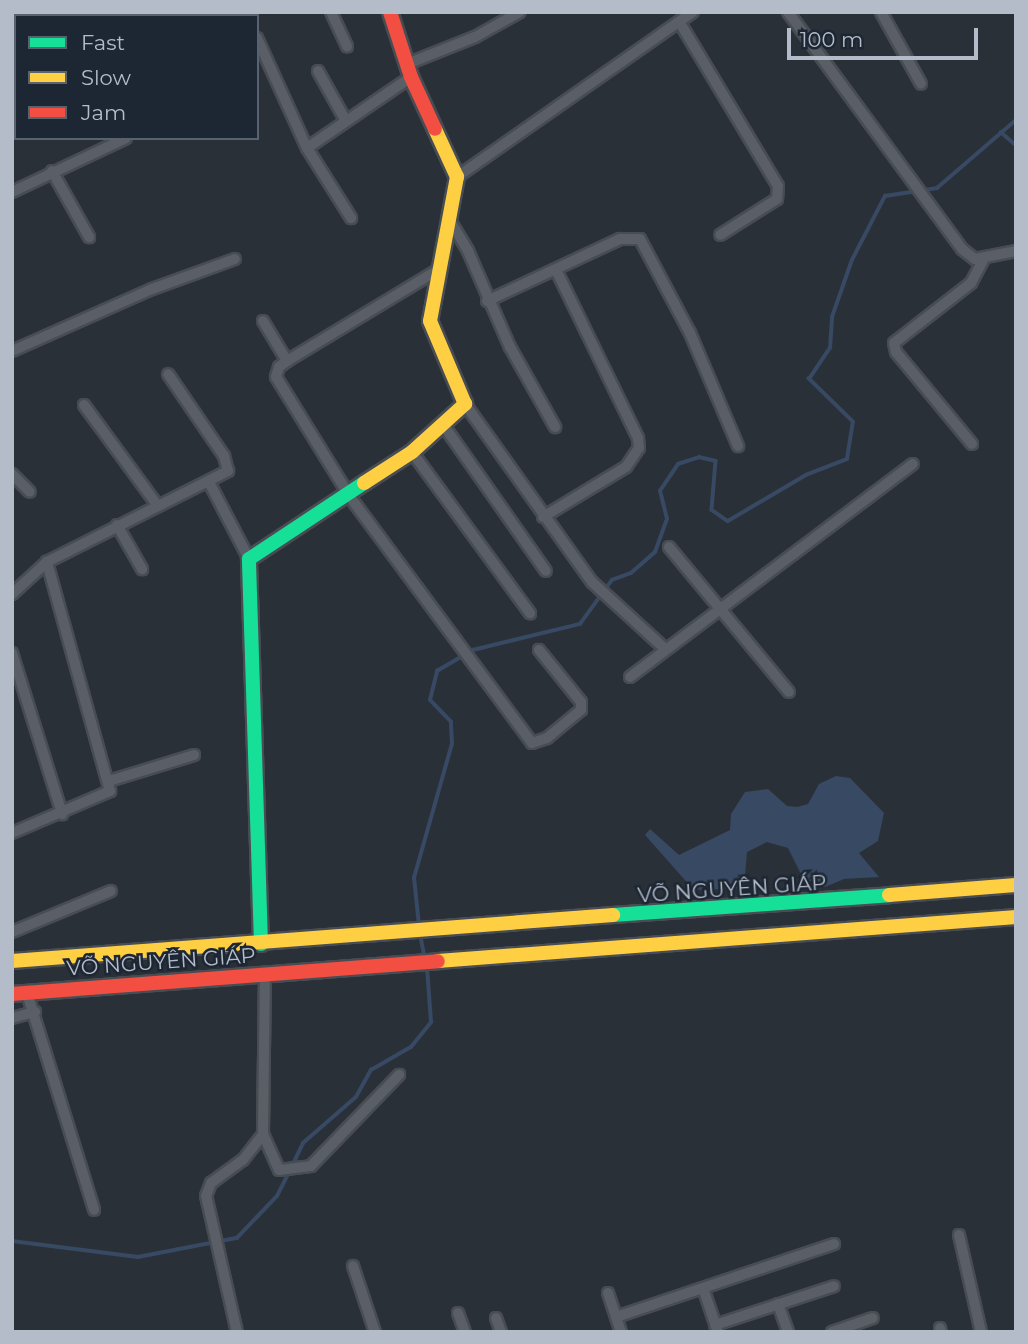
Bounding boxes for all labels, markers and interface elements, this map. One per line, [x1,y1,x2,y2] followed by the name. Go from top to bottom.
[14,14,259,140] legend
[790,14,981,58] scale bar
[800,27,863,52] text: 100 m
[81,30,125,55] text: Fast
[81,65,131,90] text: Slow
[81,100,126,125] text: Jam
[637,870,827,908] street label: VÕ NGUYÊN GIÁP
[66,943,256,981] street label: VÕ NGUYÊN GIÁP

